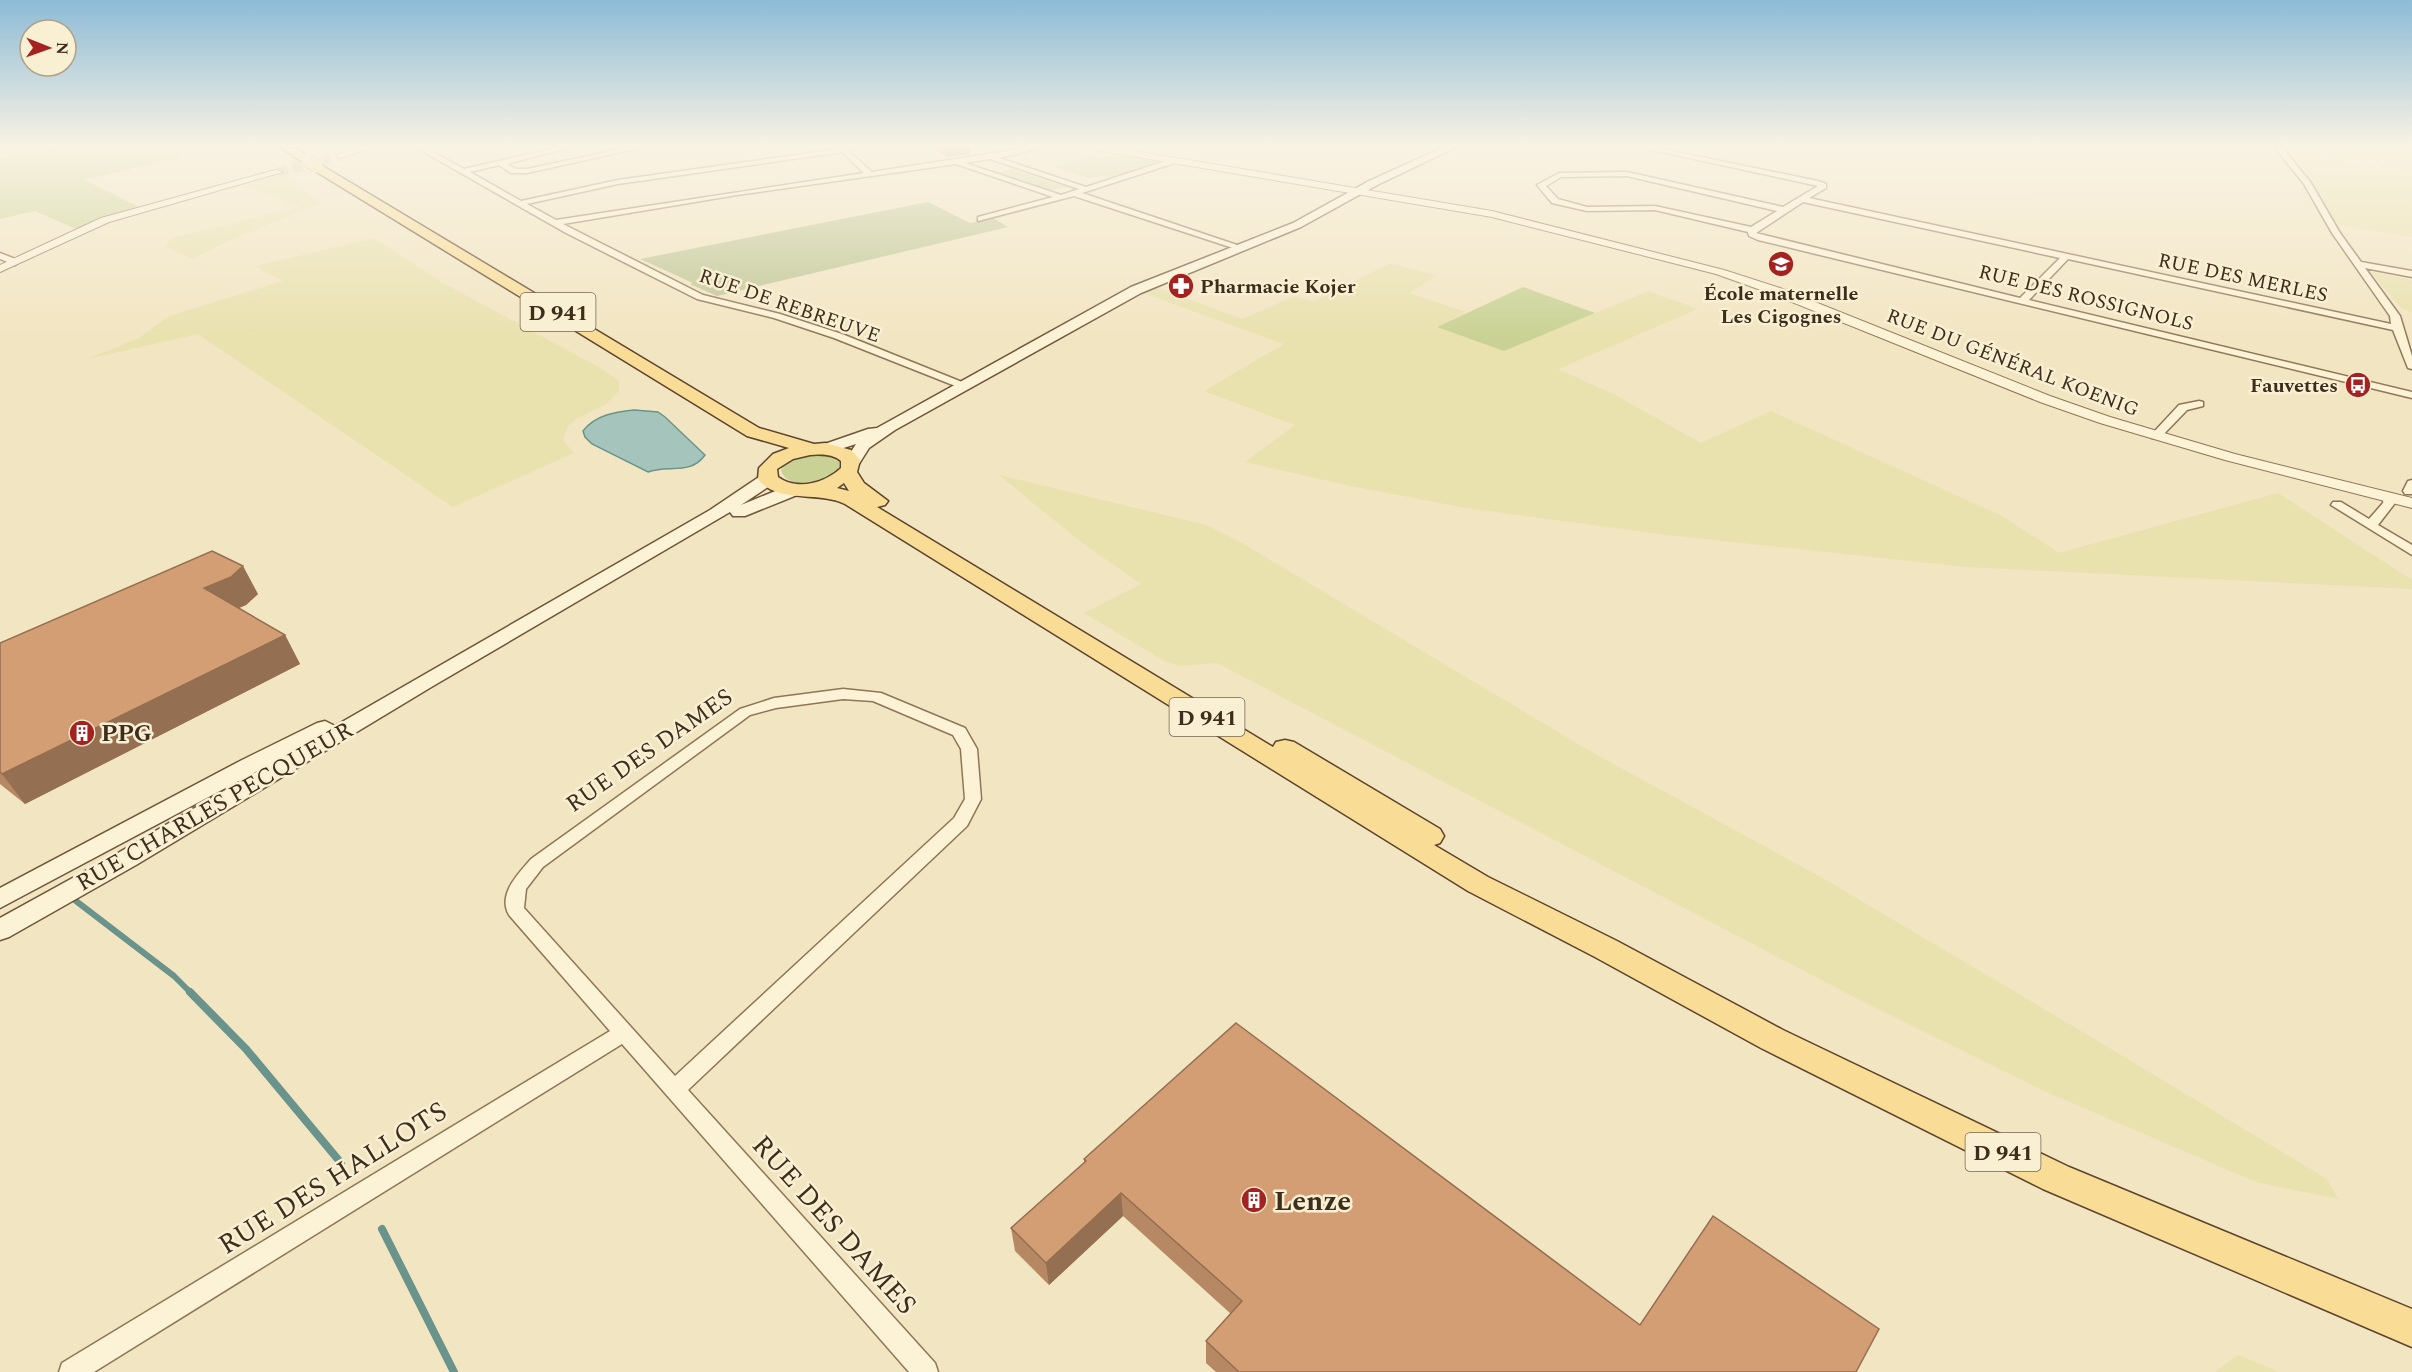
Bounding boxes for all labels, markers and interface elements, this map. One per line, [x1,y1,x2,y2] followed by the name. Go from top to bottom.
[18,18,78,78] north arrow
[50,42,74,55] text: N
[2155,245,2330,311] street label: RUE DES MERLES
[1766,249,1796,279] school or university icon: École maternelle Les Cigognes
[1975,257,2196,339] street label: RUE DES ROSSIGNOLS
[695,261,885,351] street label: RUE DE REBREUVE
[1166,271,1196,301] pharmacy icon: Pharmacie Kojer
[1200,272,1356,302] place label: Pharmacie Kojer
[1703,279,1859,332] place label: École maternelle Les Cigognes
[520,293,596,331] road number: D 941
[1882,301,2143,425] street label: RUE DU GÉNÉRAL KOENIG
[2343,370,2373,400] bus stop icon: Fauvettes
[2250,371,2338,401] place label: Fauvettes
[559,680,740,822] street label: RUE DES DAMES
[1170,698,1244,736] road number: D 941
[69,713,360,901] street label: RUE CHARLES PECQUEUR
[101,716,152,752] place label: PPG
[67,718,97,748] building icon: PPG
[210,1090,456,1266] street label: RUE DES HALLOTS
[741,1125,927,1325] street label: RUE DES DAMES
[1966,1133,2040,1171] road number: D 941
[1274,1180,1351,1223] place label: Lenze
[1239,1185,1269,1215] building icon: Lenze

